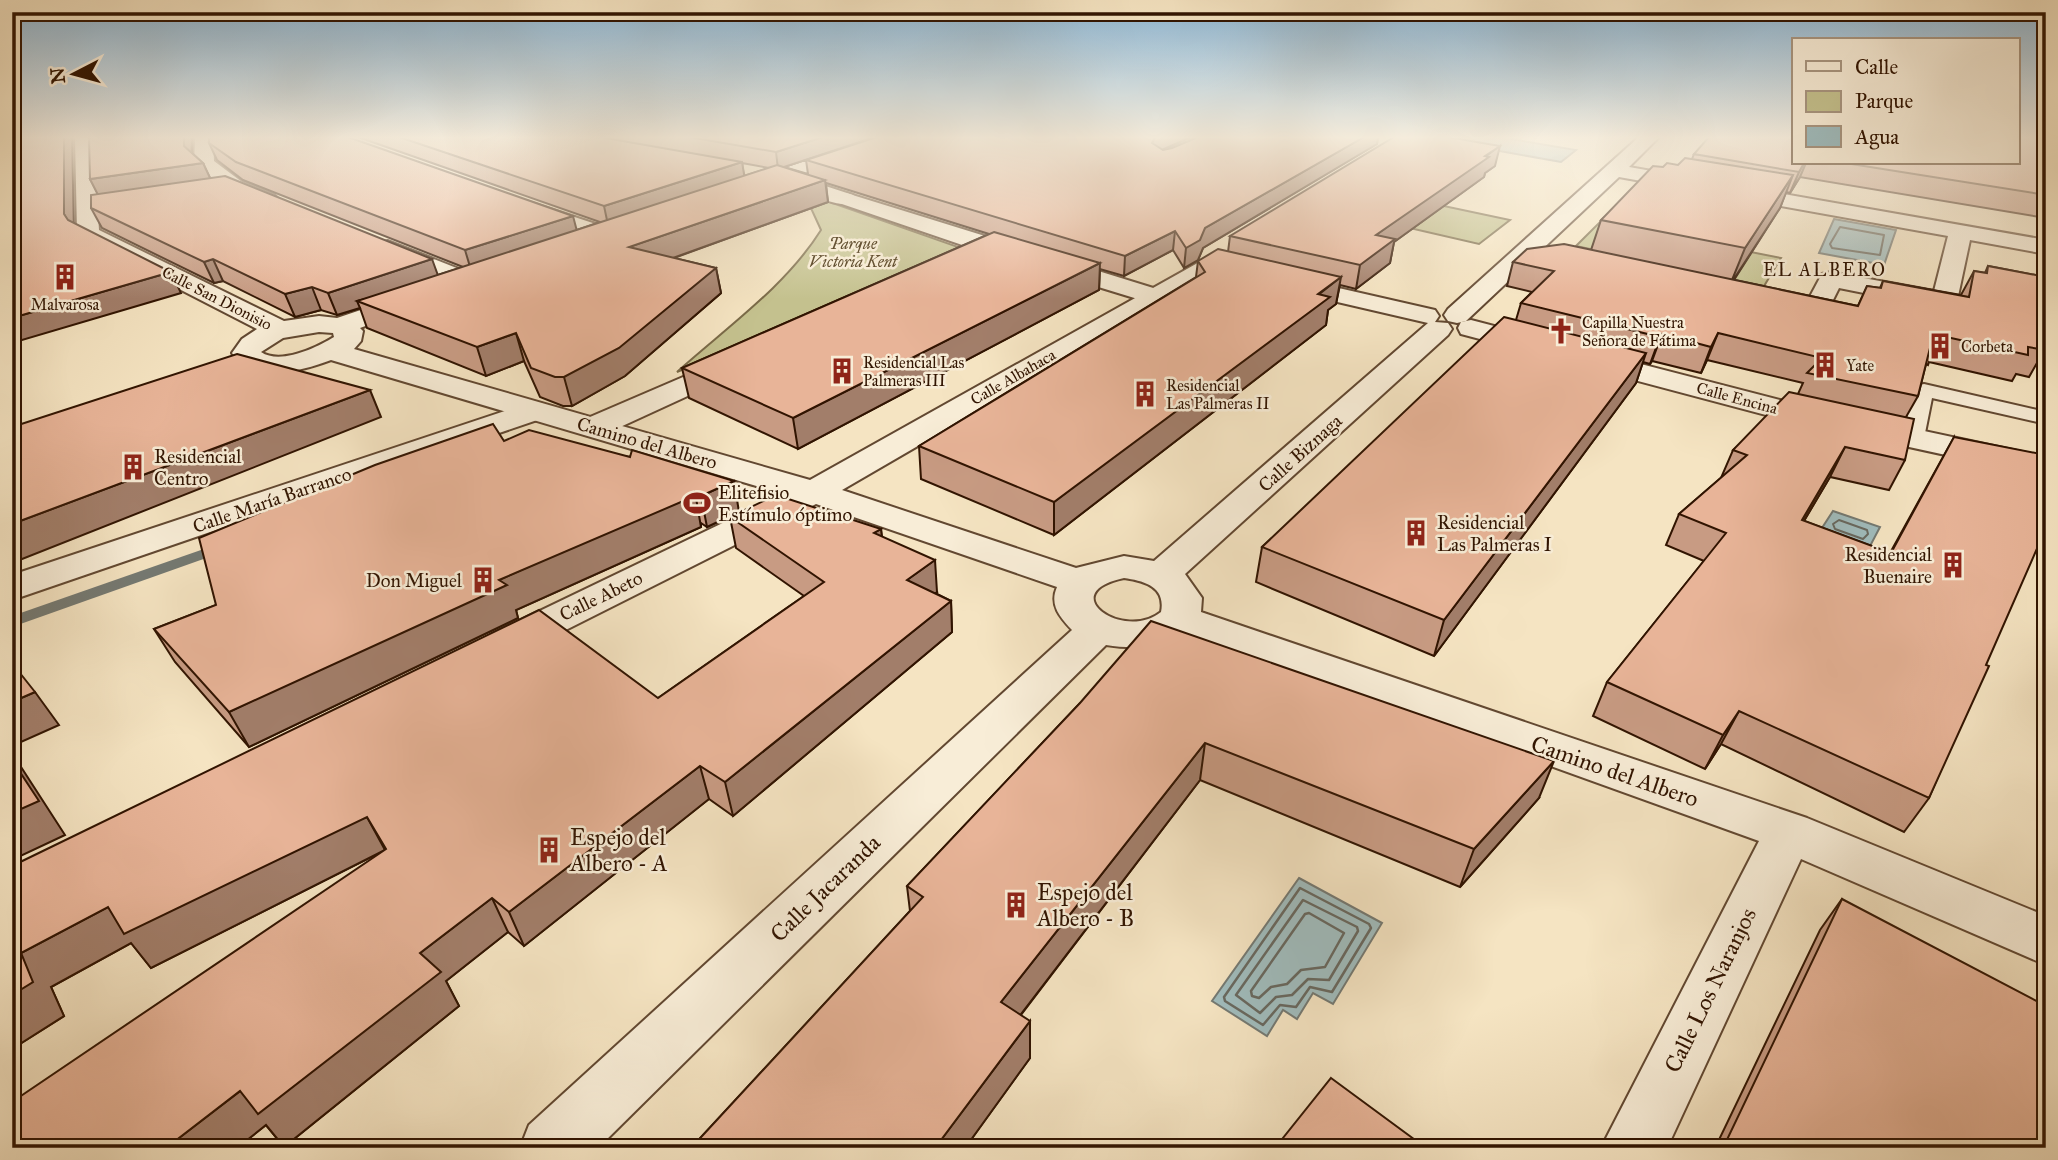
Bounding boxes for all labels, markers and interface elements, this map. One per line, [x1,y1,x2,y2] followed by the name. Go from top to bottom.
[38,38,108,108] north arrow
[1792,38,2020,164] legend
[1855,54,1898,80] text: Calle
[45,67,70,85] text: N
[1855,88,1914,114] text: Parque
[1854,124,1899,150] text: Agua
[809,234,898,271] park label: Parque Victoria Kent
[1763,259,1887,281] district label: EL ALBERO
[50,262,80,292] building icon: Malvarosa
[159,262,275,334] street label: Calle San Dionisio
[31,295,99,314] place label: Malvarosa
[1582,313,1696,350] place label: Capilla Nuestra Señora de Fátima
[1546,316,1576,346] church icon: Capilla Nuestra Señora de Fátima
[1925,331,1955,361] building icon: Corbeta
[1961,337,2013,356] place label: Corbeta
[967,345,1059,409] street label: Calle Albahaca
[1810,350,1840,380] building icon: Yate
[863,353,965,390] place label: Residencial Las Palmeras III
[827,356,857,386] building icon: Residencial Las Palmeras III
[1846,356,1875,375] place label: Yate
[1166,376,1270,413] place label: Residencial Las Palmeras II
[1694,378,1780,418] street label: Calle Encina
[1130,379,1160,409] building icon: Residencial Las Palmeras II
[1253,409,1348,497] street label: Calle Biznaga
[574,412,720,474] street label: Camino del Albero
[154,445,242,490] place label: Residencial Centro
[118,452,148,482] building icon: Residencial Centro
[190,462,355,538] street label: Calle María Barranco
[718,481,852,526] place label: Elitefisio Estímulo óptimo
[682,488,712,518] sports icon: Elitefisio Estímulo óptimo
[1437,511,1552,556] place label: Residencial Las Palmeras I
[1401,518,1431,548] building icon: Residencial Las Palmeras I
[1845,543,1933,588] place label: Residencial Buenaire
[1938,550,1968,580] building icon: Residencial Buenaire
[468,565,498,595] building icon: Don Miguel
[556,566,647,626] street label: Calle Abeto
[366,569,463,593] place label: Don Miguel
[1528,729,1702,813] street label: Camino del Albero
[569,823,668,877] place label: Espejo del Albero - A
[764,828,886,947] street label: Calle Jacaranda
[534,835,564,865] building icon: Espejo del Albero - A
[1036,878,1134,932] place label: Espejo del Albero - B
[1001,890,1031,920] building icon: Espejo del Albero - B
[1658,903,1762,1077] street label: Calle Los Naranjos

